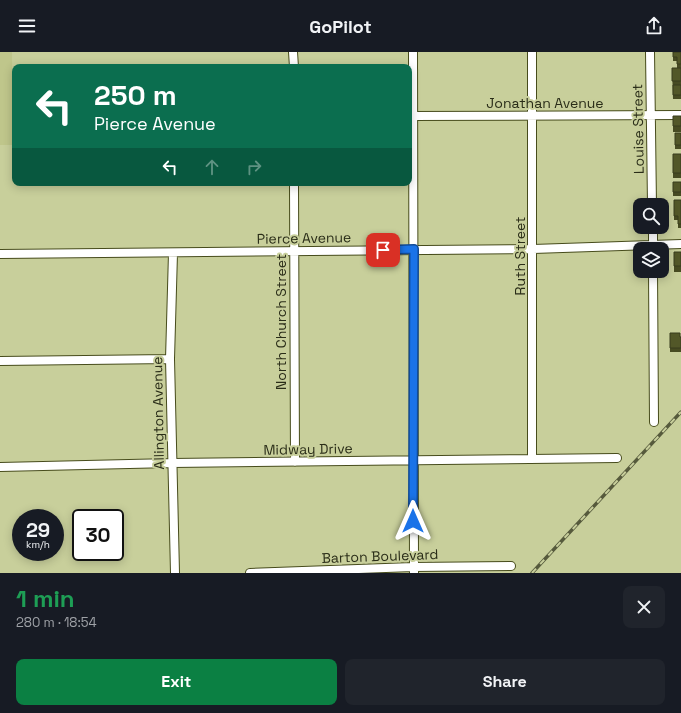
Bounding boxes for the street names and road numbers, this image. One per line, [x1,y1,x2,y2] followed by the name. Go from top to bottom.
[628,84,648,174] street label: Louise Street
[486,94,604,112] street label: Jonathan Avenue
[511,217,529,295] street label: Ruth Street
[257,228,351,248] street label: Pierce Avenue
[272,254,290,390] street label: North Church Street
[148,356,168,470] street label: Allington Avenue
[263,439,353,459] street label: Midway Drive
[321,545,439,567] street label: Barton Boulevard

